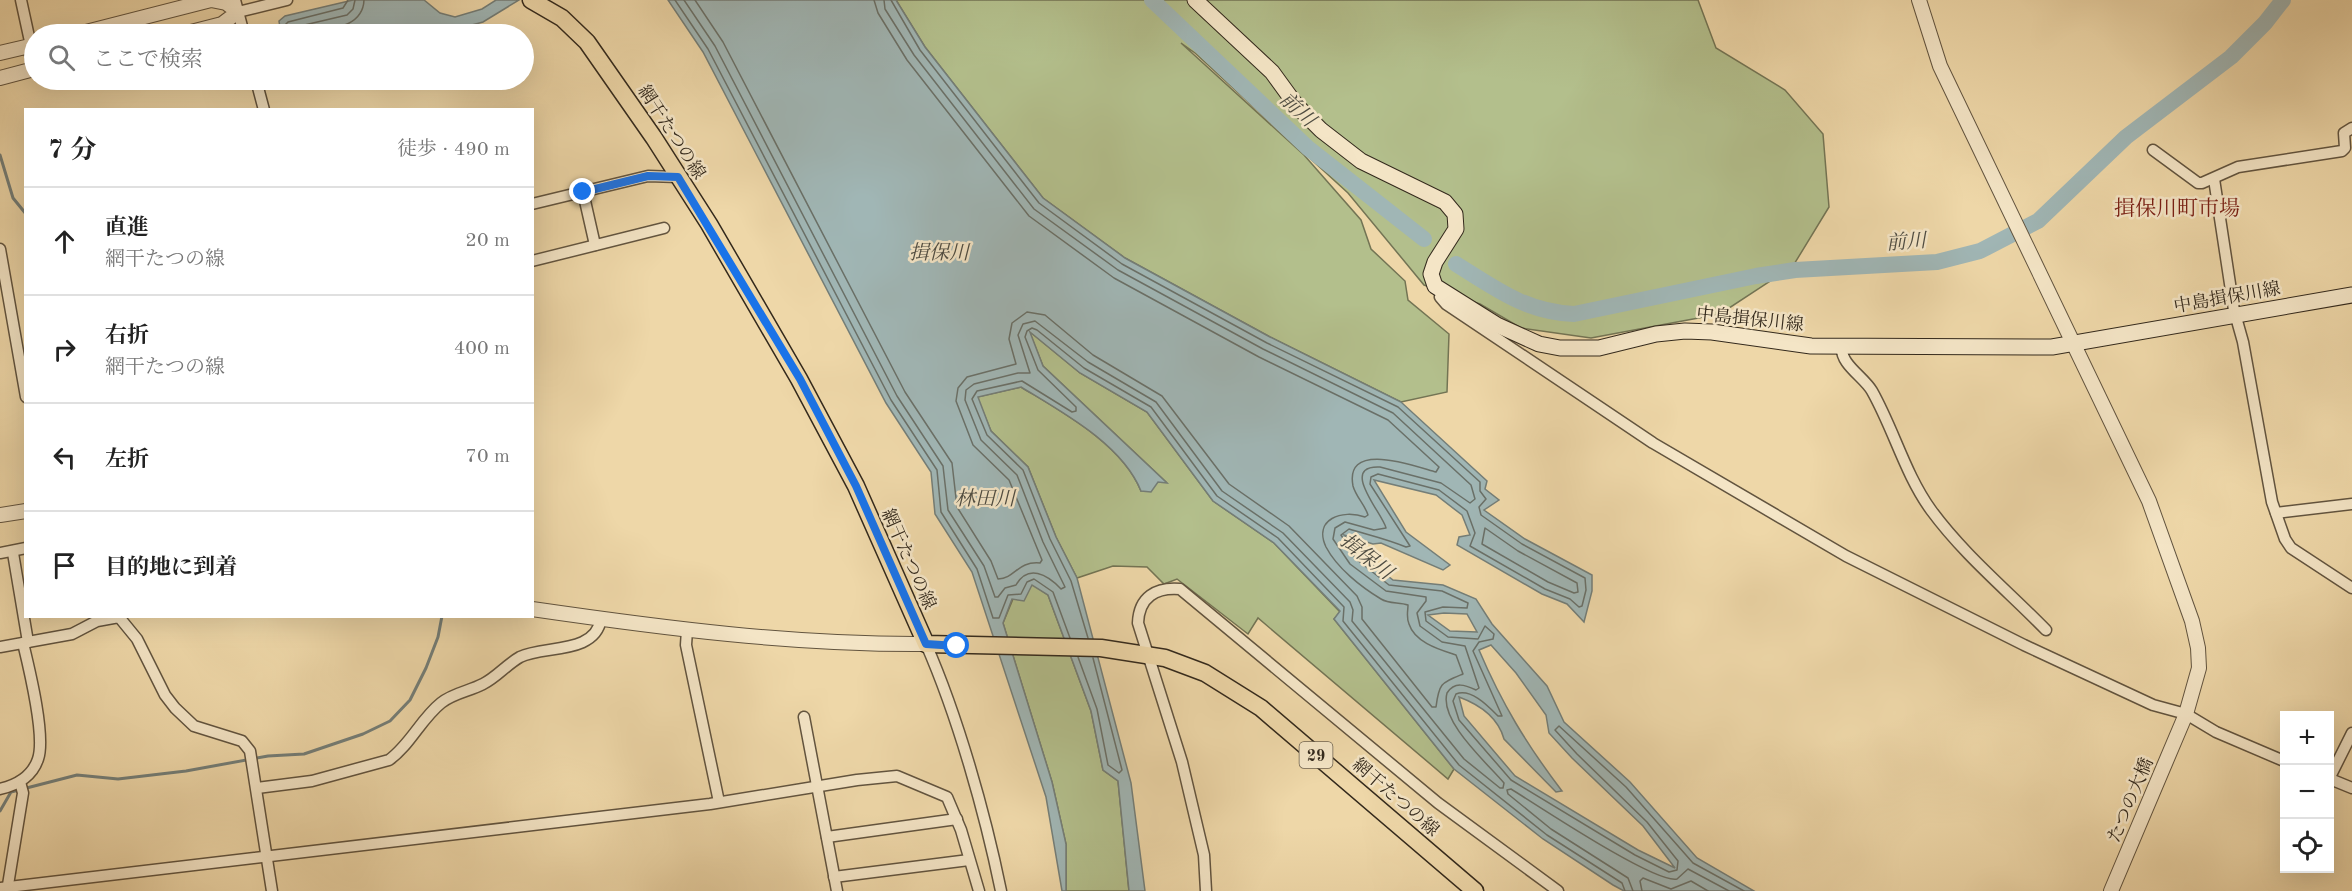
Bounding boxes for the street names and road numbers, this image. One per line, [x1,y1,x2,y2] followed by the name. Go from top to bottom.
[634,81,710,183] street label: 網干たつの線
[2172,278,2282,316] street label: 中島揖保川線
[1695,303,1805,335] street label: 中島揖保川線
[878,506,940,612] street label: 網干たつの線
[1300,742,1332,768] road number: 29
[1349,754,1443,840] street label: 網干たつの線
[2103,755,2157,845] street label: たつの大橋

